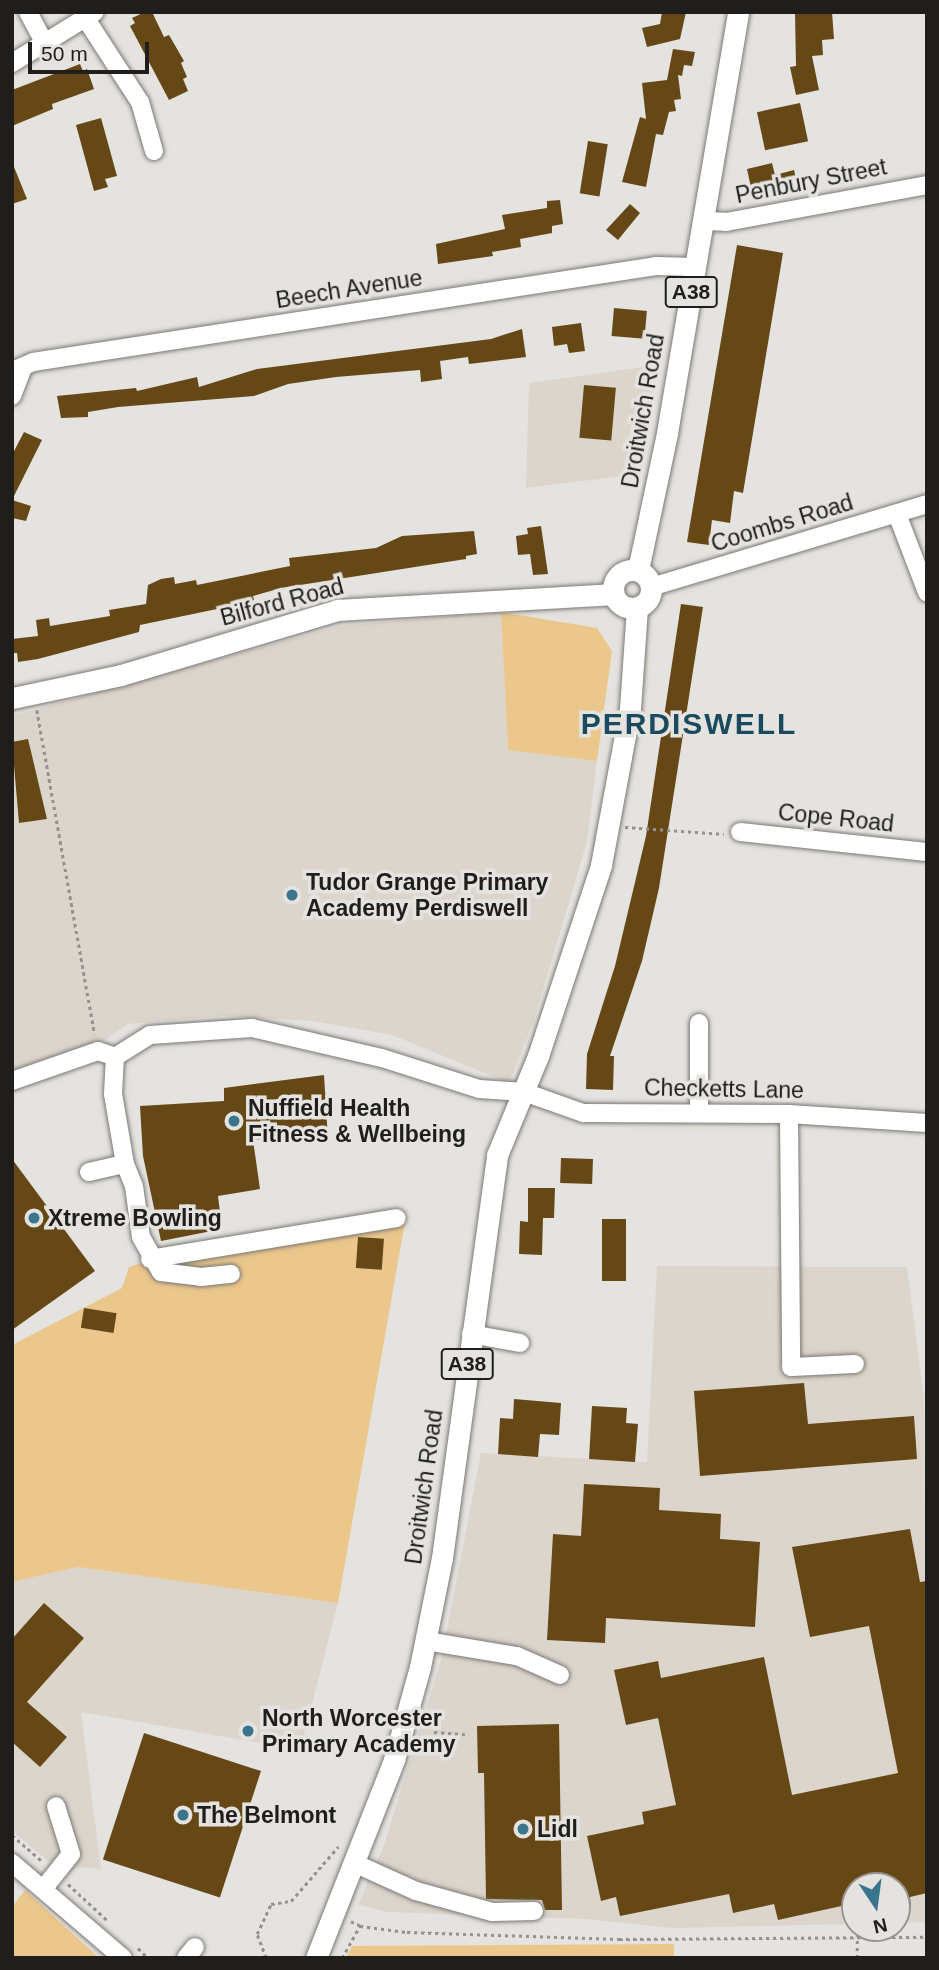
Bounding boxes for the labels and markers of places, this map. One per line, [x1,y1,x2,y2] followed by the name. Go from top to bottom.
[306,868,548,922] place label: Tudor Grange Primary Academy Perdiswell
[284,887,300,903] marker: Tudor Grange Primary Academy Perdiswell
[248,1094,466,1148] place label: Nuffield Health Fitness & Wellbeing
[226,1113,242,1129] marker: Nuffield Health Fitness & Wellbeing
[48,1204,222,1232] place label: Xtreme Bowling
[26,1210,42,1226] marker: Xtreme Bowling
[262,1704,456,1758] place label: North Worcester Primary Academy
[240,1723,256,1739] marker: North Worcester Primary Academy
[197,1801,336,1829] place label: The Belmont
[175,1807,191,1823] marker: The Belmont
[537,1815,578,1843] place label: Lidl
[515,1821,531,1837] marker: Lidl

